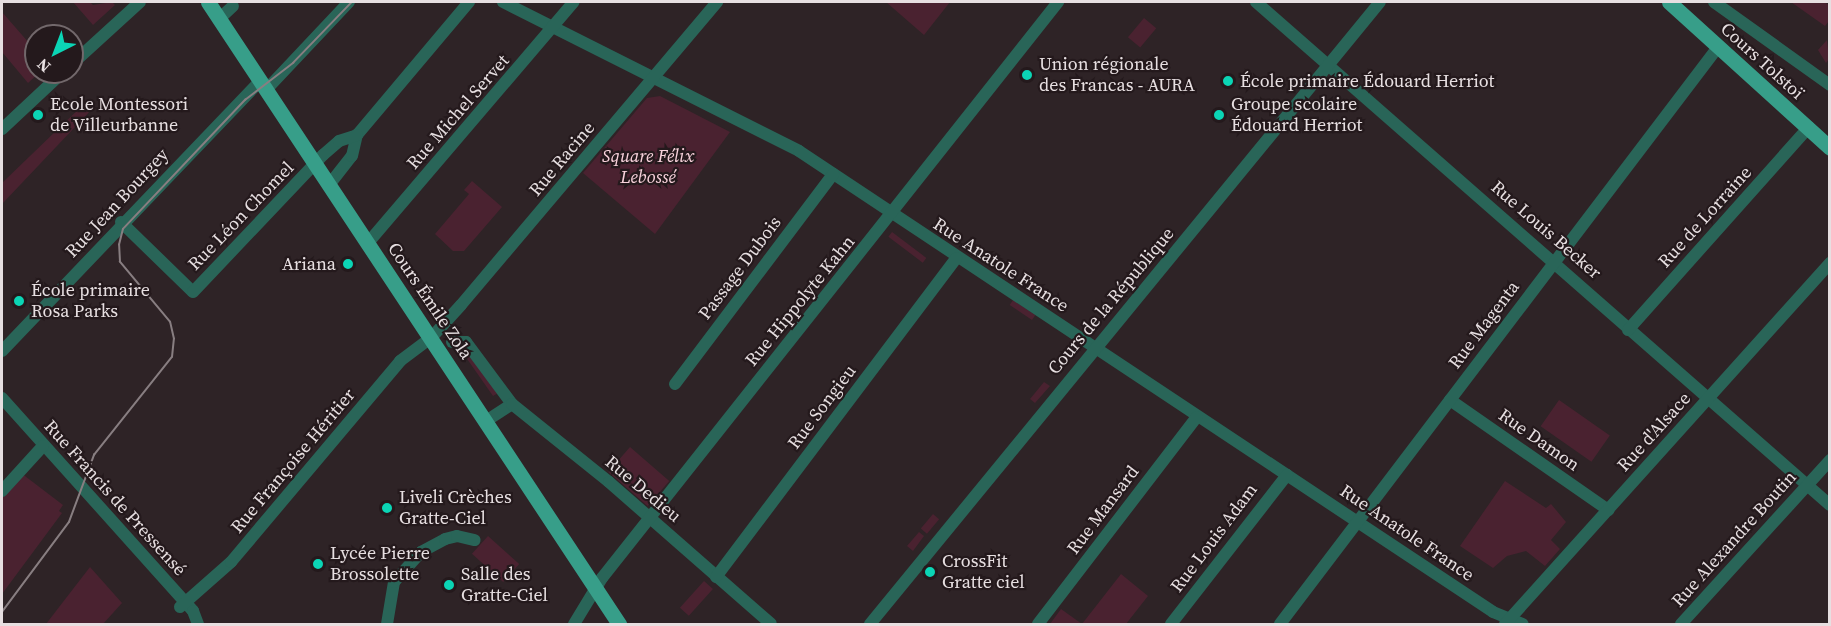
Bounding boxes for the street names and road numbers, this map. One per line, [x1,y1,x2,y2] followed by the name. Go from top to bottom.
[1716,18,1808,104] street label: Cours Tolstoï
[402,50,514,174] street label: Rue Michel Servet
[525,117,599,201] street label: Rue Racine
[61,144,173,262] street label: Rue Jean Bourgey
[184,157,298,275] street label: Rue Léon Chomel
[1654,162,1756,272] street label: Rue de Lorraine
[1487,176,1605,284] street label: Rue Louis Becker
[694,212,786,324] street label: Passage Dubois
[929,213,1073,317] street label: Rue Anatole France
[1043,223,1179,379] street label: Cours de la République
[741,231,859,371] street label: Rue Hippolyte Kahn
[383,239,477,363] street label: Cours Émile Zola
[1444,277,1524,373] street label: Rue Magenta
[783,361,861,453] street label: Rue Songieu
[226,384,360,538] street label: Rue Françoise Héritier
[1613,388,1695,476] street label: Rue d'Alsace
[1494,404,1584,476] street label: Rue Damon
[39,416,191,580] street label: Rue Francis de Pressensé
[601,451,685,527] street label: Rue Dedieu
[1063,461,1143,559] street label: Rue Mansard
[1667,467,1801,611] street label: Rue Alexandre Boutin
[1166,479,1262,597] street label: Rue Louis Adam
[1336,480,1478,586] street label: Rue Anatole France

